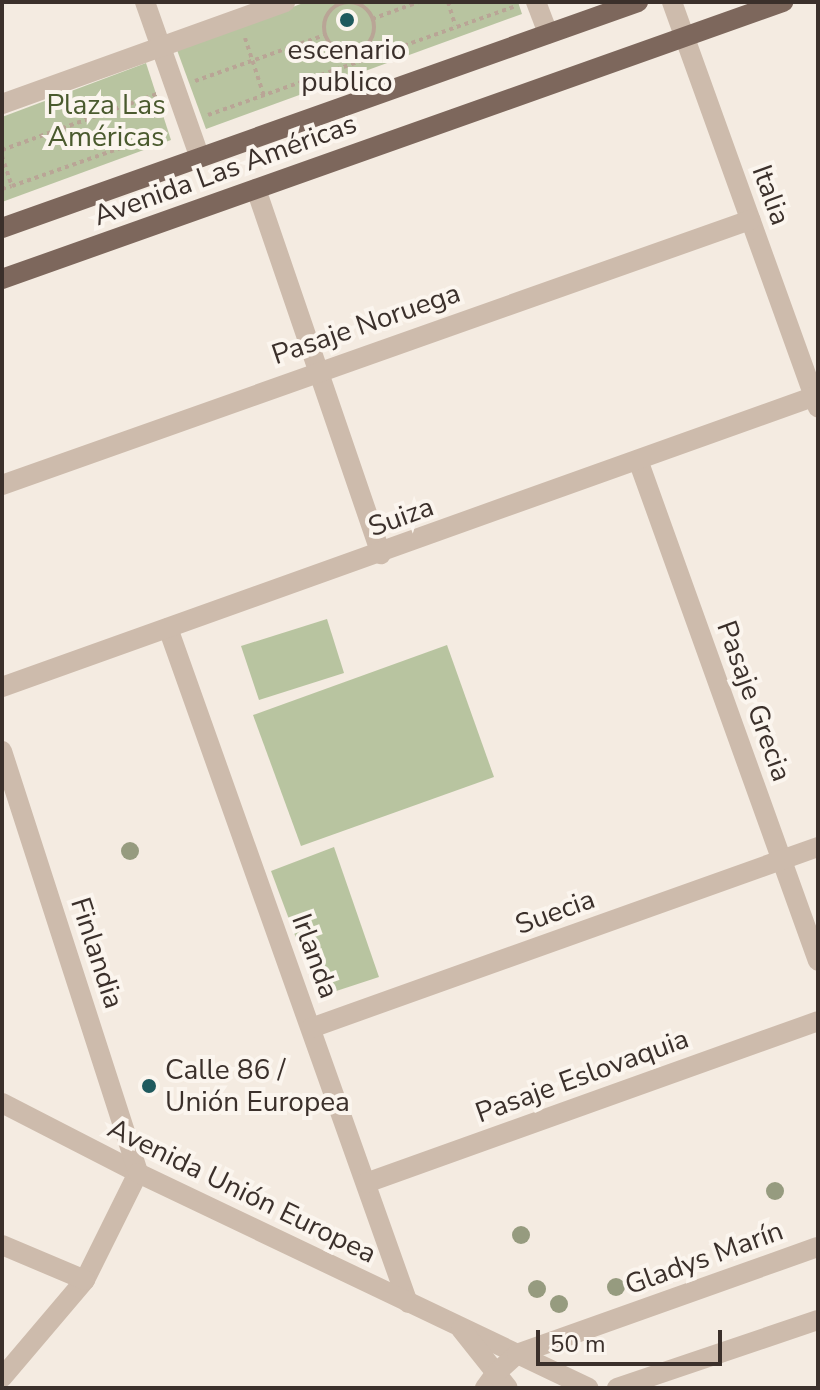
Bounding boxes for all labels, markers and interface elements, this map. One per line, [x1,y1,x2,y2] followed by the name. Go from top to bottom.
[338,11,356,29] marker: escenario publico
[288,33,406,99] place label: escenario publico
[46,88,166,154] park label: Plaza Las Américas
[89,107,361,233] street label: Avenida Las Américas
[745,160,797,230] street label: Italia
[267,276,465,372] street label: Pasaje Noruega
[364,490,438,544] street label: Suiza
[709,616,799,786] street label: Pasaje Grecia
[511,882,599,942] street label: Suecia
[63,893,131,1013] street label: Finlandia
[284,909,346,1003] street label: Irlanda
[471,1022,693,1130] street label: Pasaje Eslovaquia
[165,1053,350,1119] place label: Calle 86 / Unión Europea
[140,1077,158,1095] marker: Calle 86 / Unión Europea
[102,1111,382,1271] street label: Avenida Unión Europea
[620,1214,788,1302] street label: Gladys Marín
[540,1314,726,1364] scale bar
[550,1328,606,1360] text: 50 m

